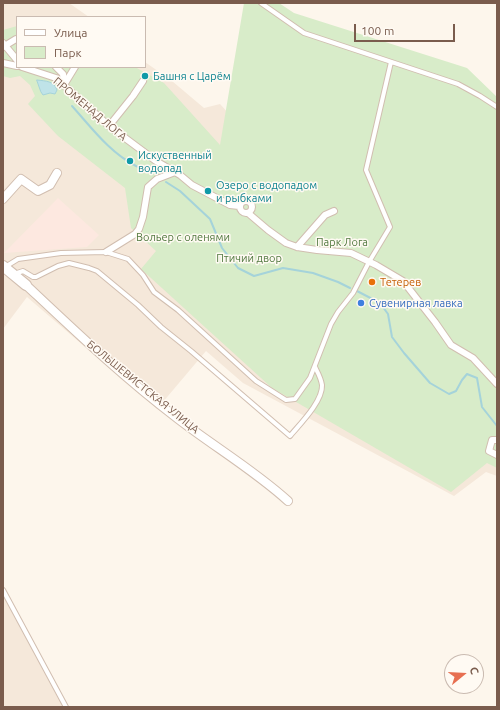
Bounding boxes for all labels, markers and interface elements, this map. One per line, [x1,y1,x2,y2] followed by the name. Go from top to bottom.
[16,16,146,68] legend
[356,16,457,42] scale bar
[361,24,394,37] text: 100 m
[54,26,87,39] text: Улица
[54,46,82,59] text: Парк
[153,69,231,83] place label: Башня с Царём
[140,71,150,81] marker: Башня с Царём
[51,74,129,144] street label: ПРОМЕНАД ЛОГА
[138,148,212,174] place label: Искуственный водопад
[125,156,135,166] marker: Искуственный водопад
[216,178,317,204] place label: Озеро с водопадом и рыбками
[203,186,213,196] marker: Озеро с водопадом и рыбками
[136,230,230,244] park label: Вольер с оленями
[316,235,368,249] park label: Парк Лога
[216,251,282,265] park label: Птичий двор
[380,275,421,289] place label: Тетерев
[367,277,377,287] marker: Тетерев
[369,296,463,310] place label: Сувенирная лавка
[356,298,366,308] marker: Сувенирная лавка
[84,338,202,436] street label: БОЛЬШЕВИСТСКАЯ УЛИЦА
[444,654,484,694] north arrow
[468,665,481,676] text: С

